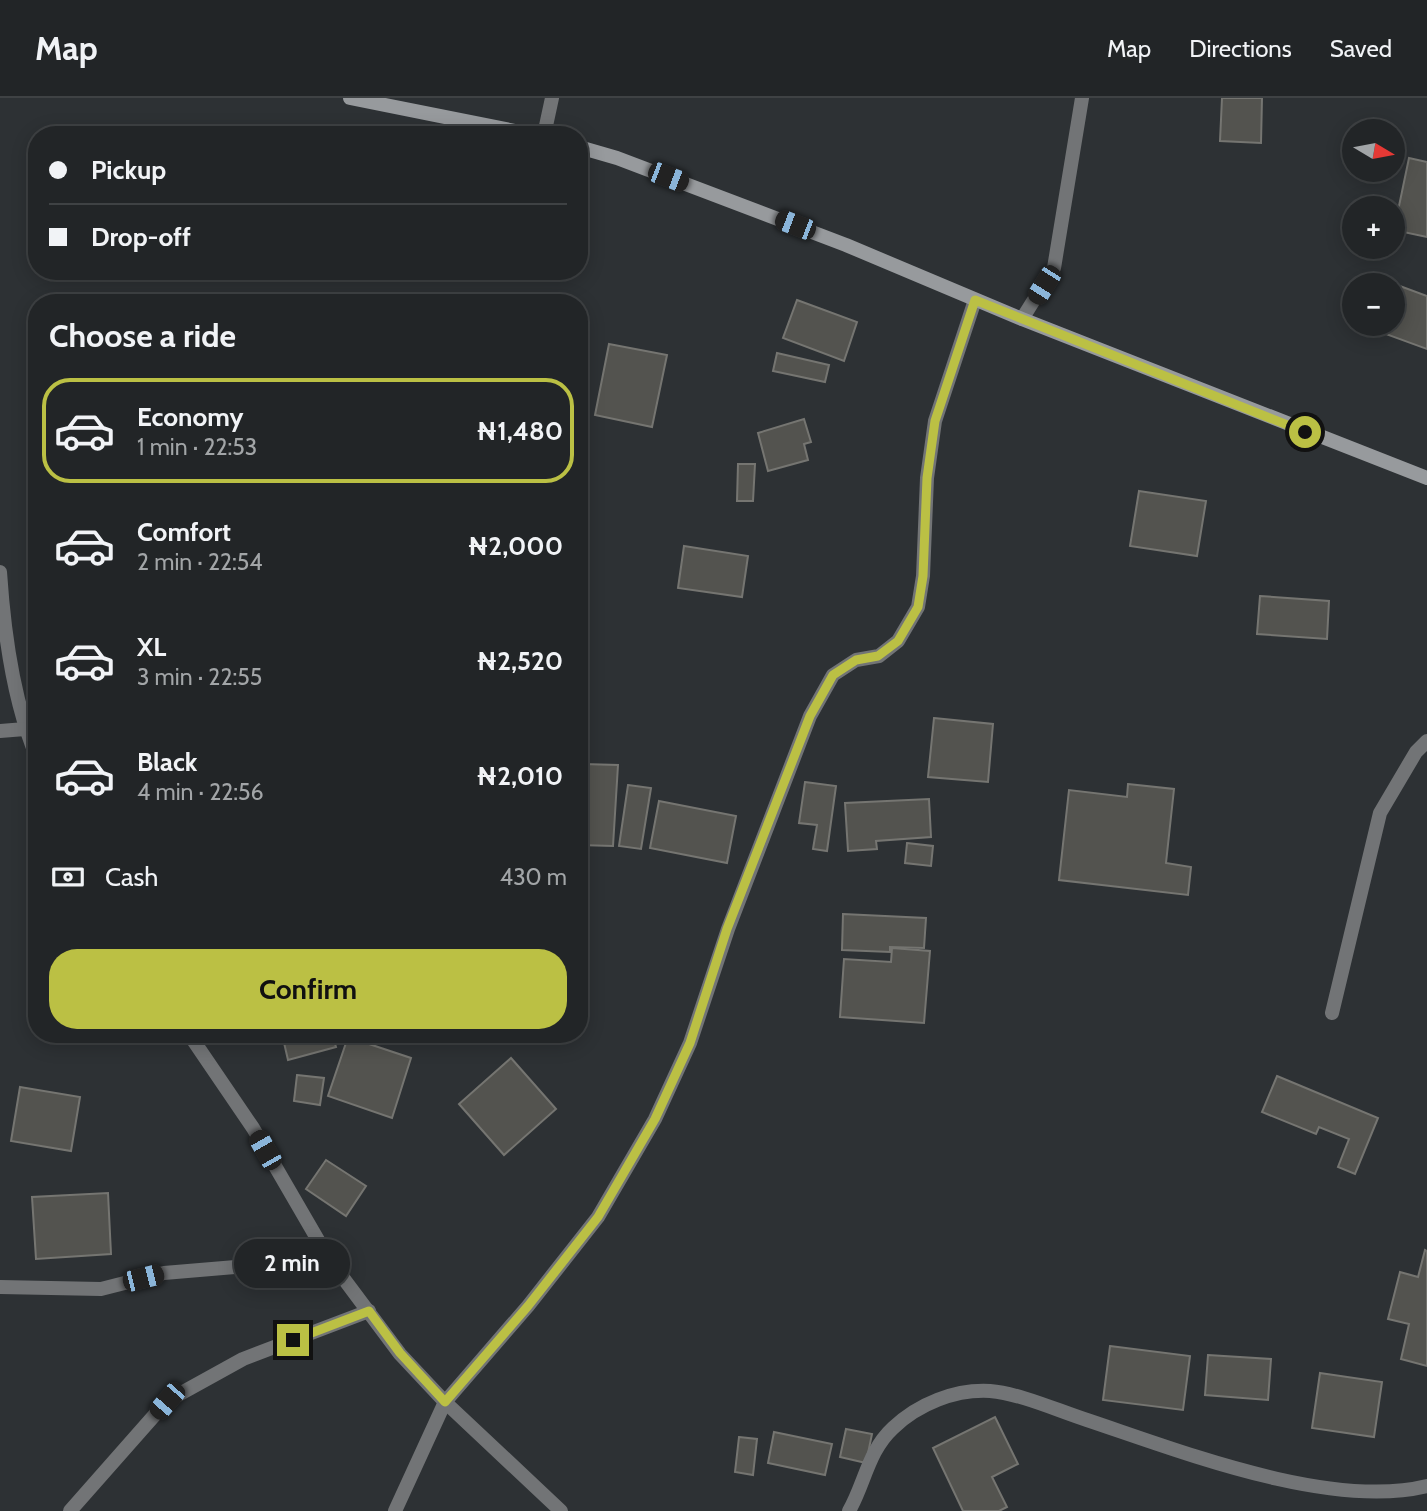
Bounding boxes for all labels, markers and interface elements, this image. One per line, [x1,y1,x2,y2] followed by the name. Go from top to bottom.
[35,28,98,68] text: Map
[1107,34,1151,63] text: Map
[1189,34,1292,63] text: Directions
[1330,34,1392,63] text: Saved
[1342,119,1405,182] north arrow
[1342,119,1405,336] map controls
[91,154,166,186] text: Pickup
[645,160,692,194] car
[1342,196,1405,259] button: +
[772,208,819,242] car
[91,221,191,253] text: Drop-off
[1024,262,1065,308] car
[1342,273,1405,336] button: −
[49,316,236,355] text: Choose a ride
[53,399,116,462] icon: car
[137,401,243,433] text: Economy
[476,415,563,447] text: ₦1,480
[1289,416,1321,448] route start
[137,433,257,461] text: 1 min · 22:53
[53,514,116,577] icon: car
[137,516,231,548] text: Comfort
[467,530,563,562] text: ₦2,000
[137,548,263,576] text: 2 min · 22:54
[53,629,116,692] icon: car
[137,631,166,663] text: XL
[476,645,563,677] text: ₦2,520
[137,663,262,691] text: 3 min · 22:55
[53,744,116,807] icon: car
[137,746,197,778] text: Black
[476,760,563,792] text: ₦2,010
[137,778,264,806] text: 4 min · 22:56
[49,858,87,896] icon: cash
[105,861,158,893] text: Cash
[500,863,567,891] text: 430 m
[49,949,567,1029] button: Confirm
[246,1127,285,1173] car
[235,1238,351,1288] callout: 2 min
[264,1249,320,1277] text: 2 min
[121,1263,166,1293] car
[277,1324,309,1356] route end
[146,1378,189,1424] car

